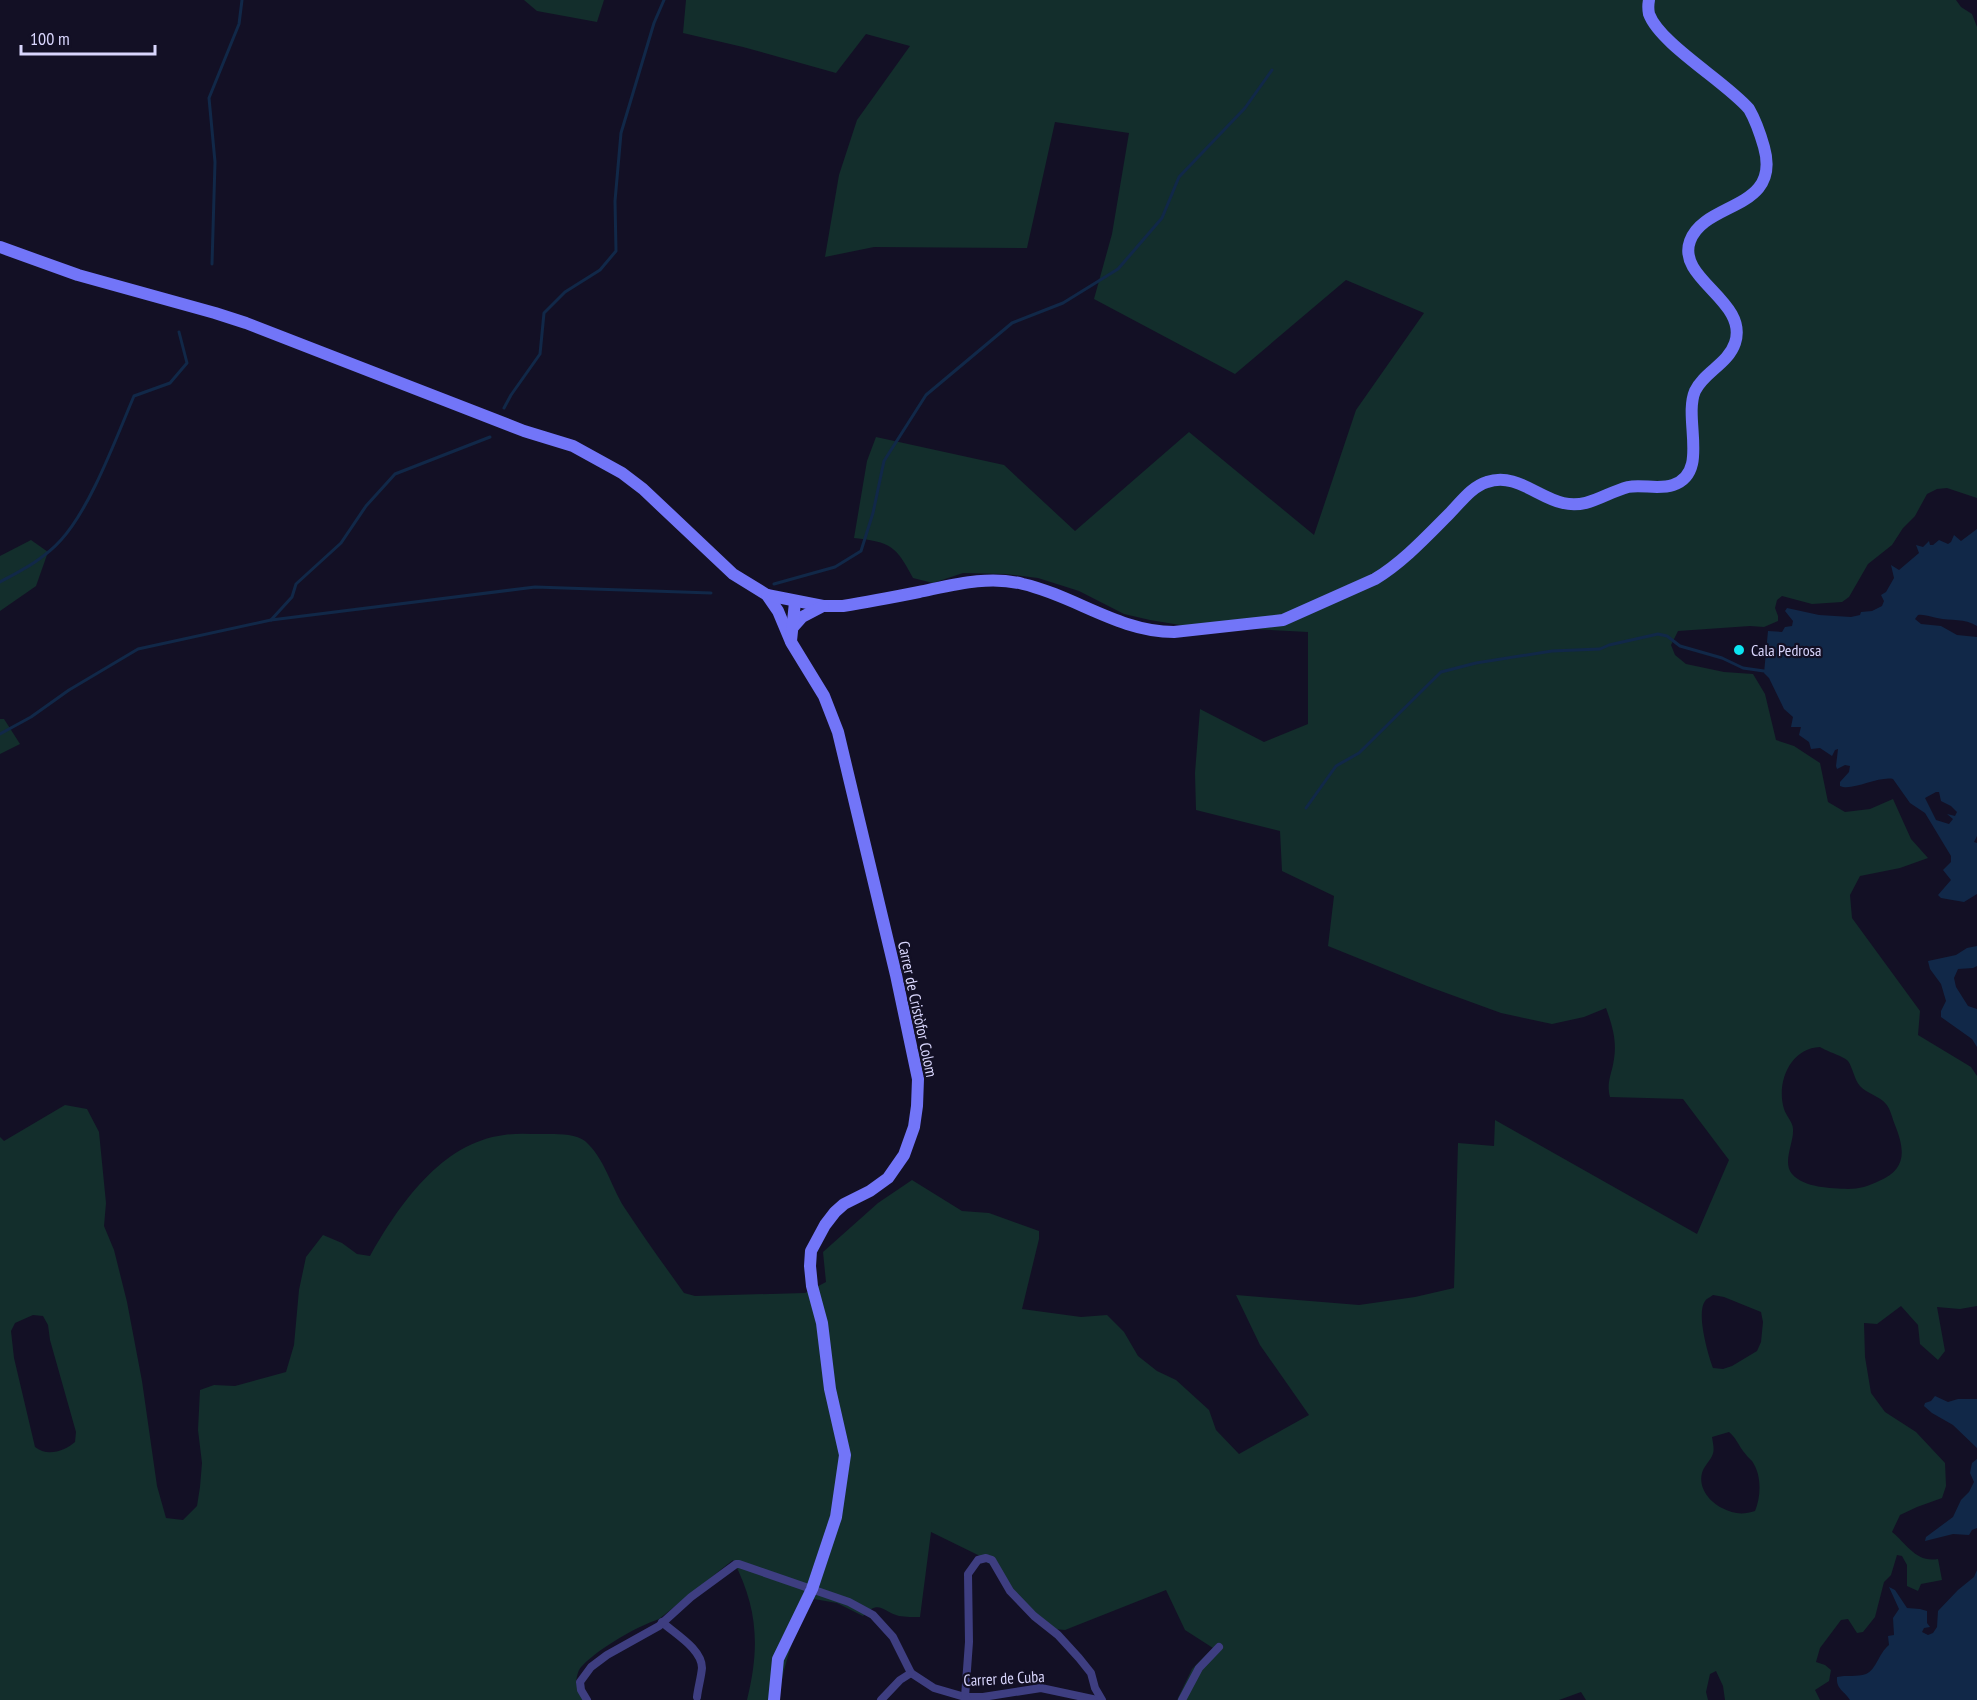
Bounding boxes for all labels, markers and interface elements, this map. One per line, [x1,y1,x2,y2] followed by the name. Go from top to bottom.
[21,18,154,56] scale bar
[30,27,70,50] text: 100 m
[1751,640,1821,660] place label: Cala Pedrosa
[1732,643,1746,657] marker: Cala Pedrosa
[894,939,942,1079] street label: Carrer de Cristòfor Colom
[963,1666,1045,1690] street label: Carrer de Cuba

